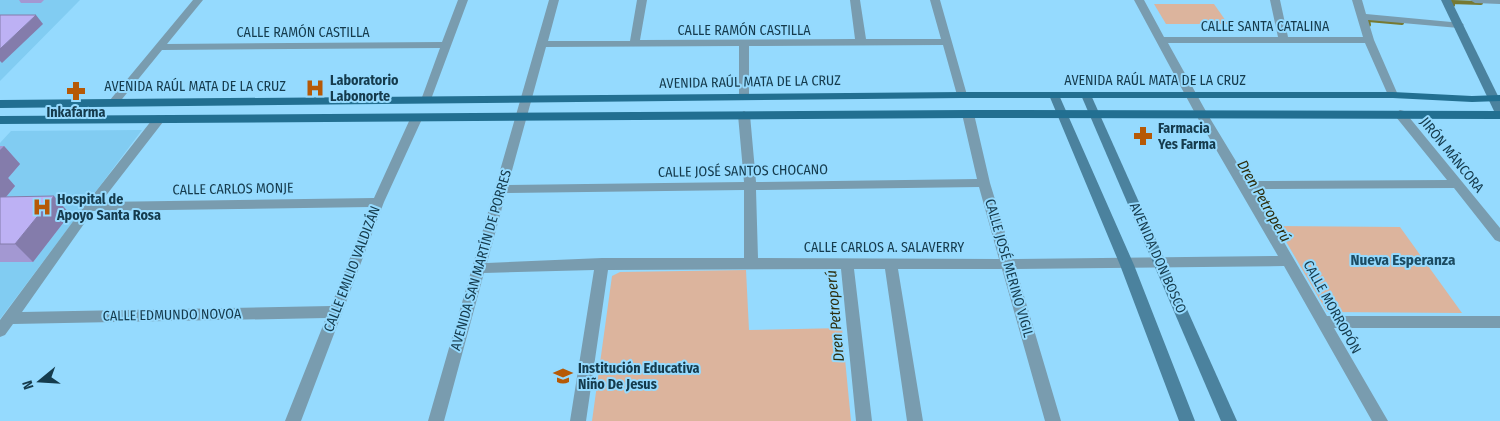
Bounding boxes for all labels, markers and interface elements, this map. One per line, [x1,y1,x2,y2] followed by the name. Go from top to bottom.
[1201,18,1330,35] street label: CALLE SANTA CATALINA
[677,21,811,39] street label: CALLE RAMÓN CASTILLA
[236,23,370,41] street label: CALLE RAMÓN CASTILLA
[659,71,841,92] street label: AVENIDA RAÚL MATA DE LA CRUZ
[1064,71,1246,89] street label: AVENIDA RAÚL MATA DE LA CRUZ
[330,72,399,105] place label: Laboratorio Labonorte
[104,77,286,95] street label: AVENIDA RAÚL MATA DE LA CRUZ
[304,77,326,99] hospital icon: Laboratorio Labonorte
[65,80,87,102] pharmacy icon: Inkafarma
[47,104,106,121] place label: Inkafarma
[1416,113,1489,197] street label: JIRÓN MÁNCORA
[1157,120,1216,153] place label: Farmacia Yes Farma
[1132,125,1154,147] pharmacy icon: Farmacia Yes Farma
[1233,157,1295,245] water label: Dren Petroperú
[658,160,828,181] street label: CALLE JOSÉ SANTOS CHOCANO
[446,167,515,352] street label: AVENIDA SAN MARTÍN DE PORRES
[172,179,294,199] street label: CALLE CARLOS MONJE
[56,191,161,224] place label: Hospital de Apoyo Santa Rosa
[31,196,53,218] hospital icon: Hospital de Apoyo Santa Rosa
[981,197,1038,339] street label: CALLE JOSÉ MERINO VIGIL
[1126,200,1190,316] street label: AVENIDA DON BOSCO
[319,203,384,334] street label: CALLE EMILIO VALDIZÁN
[804,239,964,256] street label: CALLE CARLOS A. SALAVERRY
[1351,251,1456,269] district label: Nueva Esperanza
[1299,257,1365,357] street label: CALLE MORROPÓN
[822,269,848,363] water label: Dren Petroperú
[103,305,242,325] street label: CALLE EDMUNDO NOVOA
[15,356,65,406] north arrow
[578,360,699,393] place label: Institución Educativa Niño De Jesus
[552,365,574,387] school or university icon: Institución Educativa Niño De Jesus
[19,378,37,391] text: N

